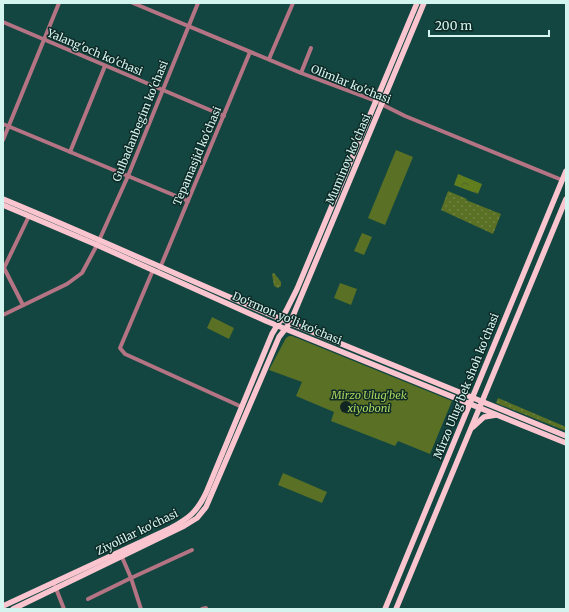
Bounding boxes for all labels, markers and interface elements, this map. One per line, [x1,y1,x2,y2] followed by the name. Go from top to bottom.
[429,12,549,38] scale bar
[435,18,472,33] text: 200 m
[44,25,145,79] street label: Yalang'och ko'chasi
[109,58,171,184] street label: Gulbadanbegim ko'chasi
[309,62,393,107] street label: Olimlar ko'chasi
[170,104,224,208] street label: Tepamasjid ko'chasi
[323,111,374,206] street label: Muminov ko'chasi
[230,289,344,348] street label: Do‘rmon yo‘li ko‘chasi
[430,311,502,461] street label: Mirzo Ulug'bek shoh ko'chasi
[330,388,407,415] park label: Mirzo Ulug'bek xiyoboni
[94,506,181,558] street label: Ziyolilar ko'chasi

